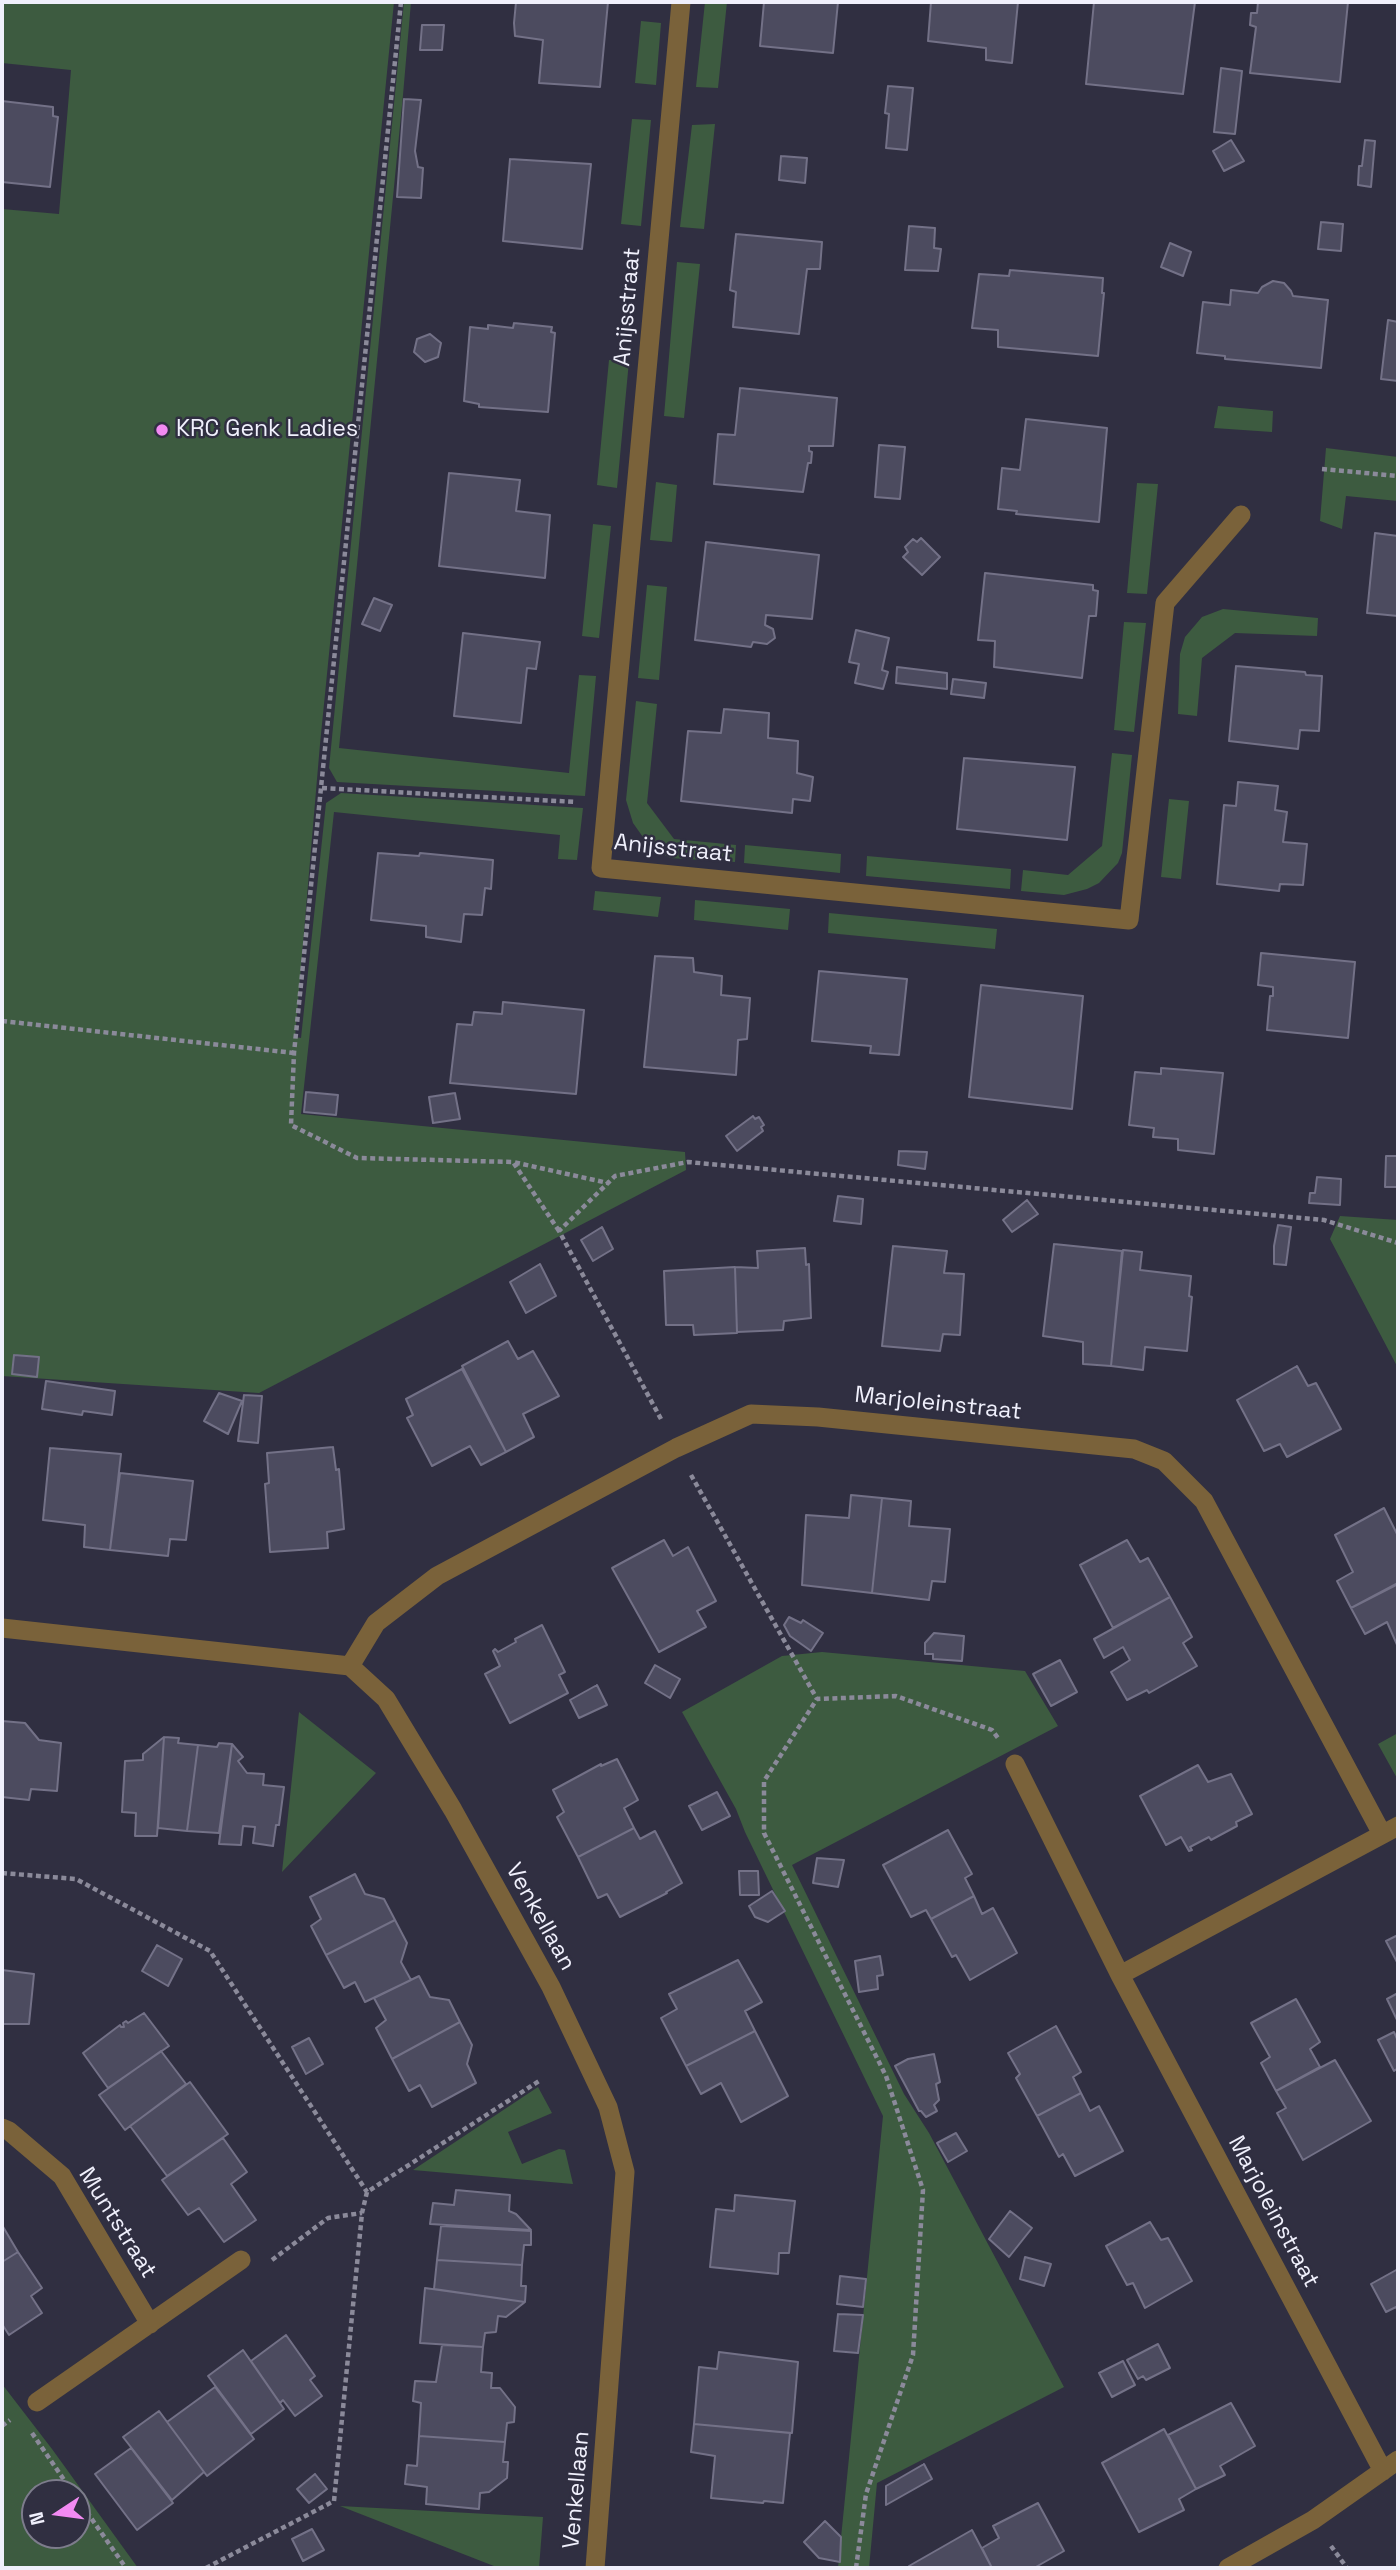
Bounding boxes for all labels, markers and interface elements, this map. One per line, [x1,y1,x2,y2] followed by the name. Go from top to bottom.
[609,247,647,367] street label: Anijsstraat
[176,416,358,444] place label: KRC Genk Ladies
[154,422,170,438] marker: KRC Genk Ladies
[612,829,734,869] street label: Anijsstraat
[853,1382,1023,1426] street label: Marjoleinstraat
[499,1859,581,1975] street label: Venkellaan
[1221,2131,1325,2293] street label: Marjoleinstraat
[72,2163,162,2283] street label: Muntstraat
[558,2430,596,2550] street label: Venkellaan
[21,2479,91,2549] north arrow
[23,2509,51,2527] text: N

